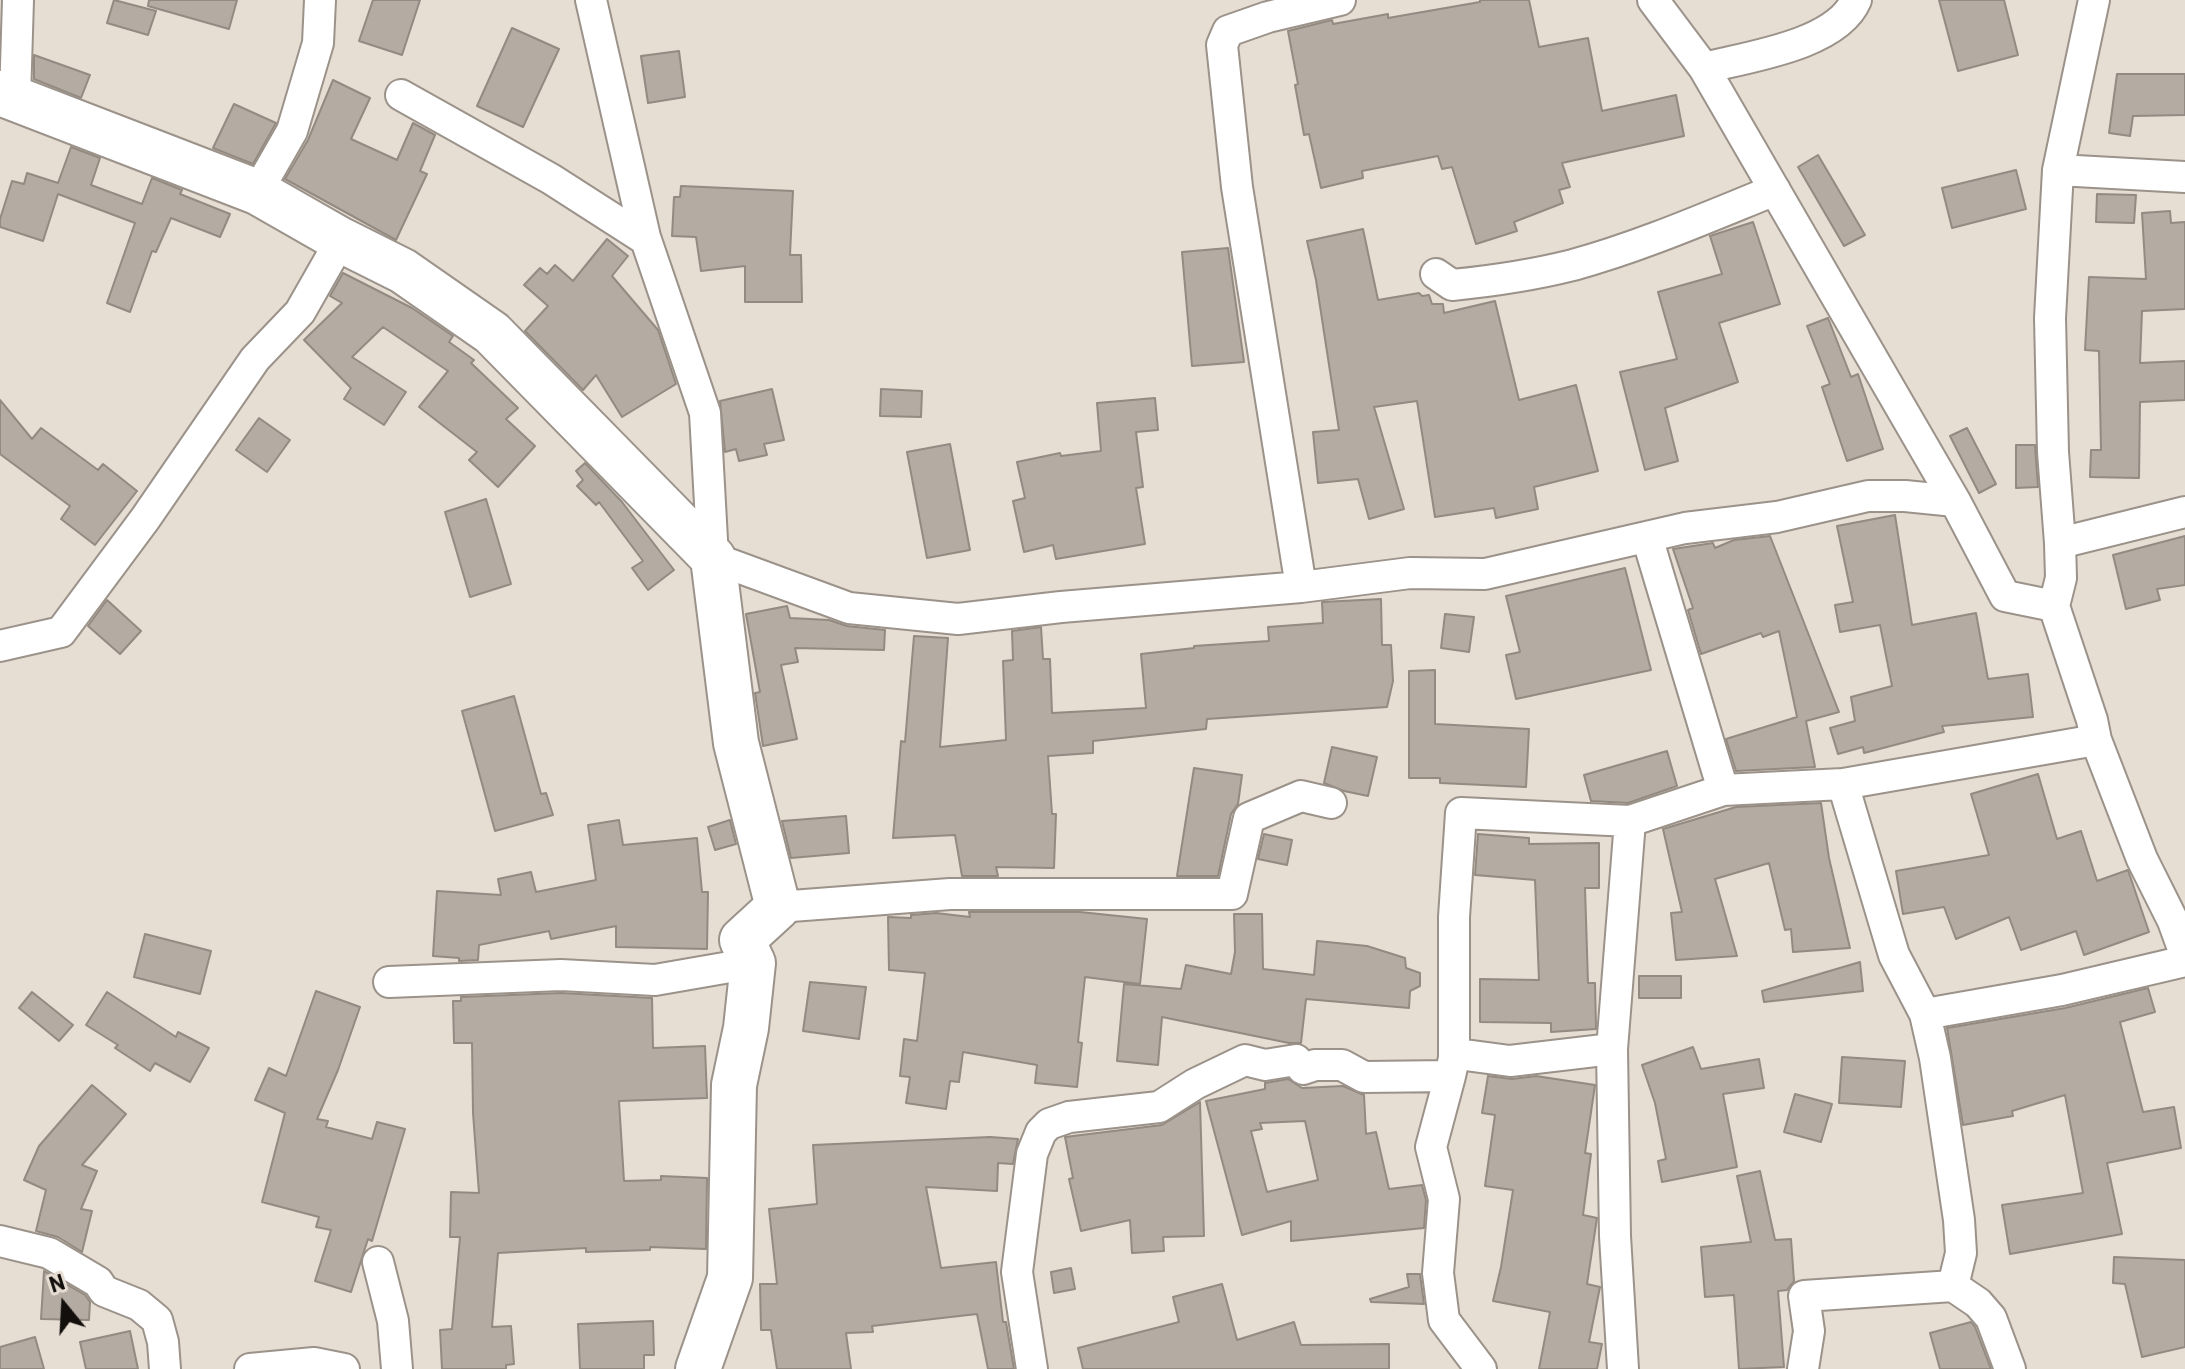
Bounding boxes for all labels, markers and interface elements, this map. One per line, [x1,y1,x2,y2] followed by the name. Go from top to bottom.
[24,1265,104,1345] north arrow
[46,1268,68,1297] text: N

